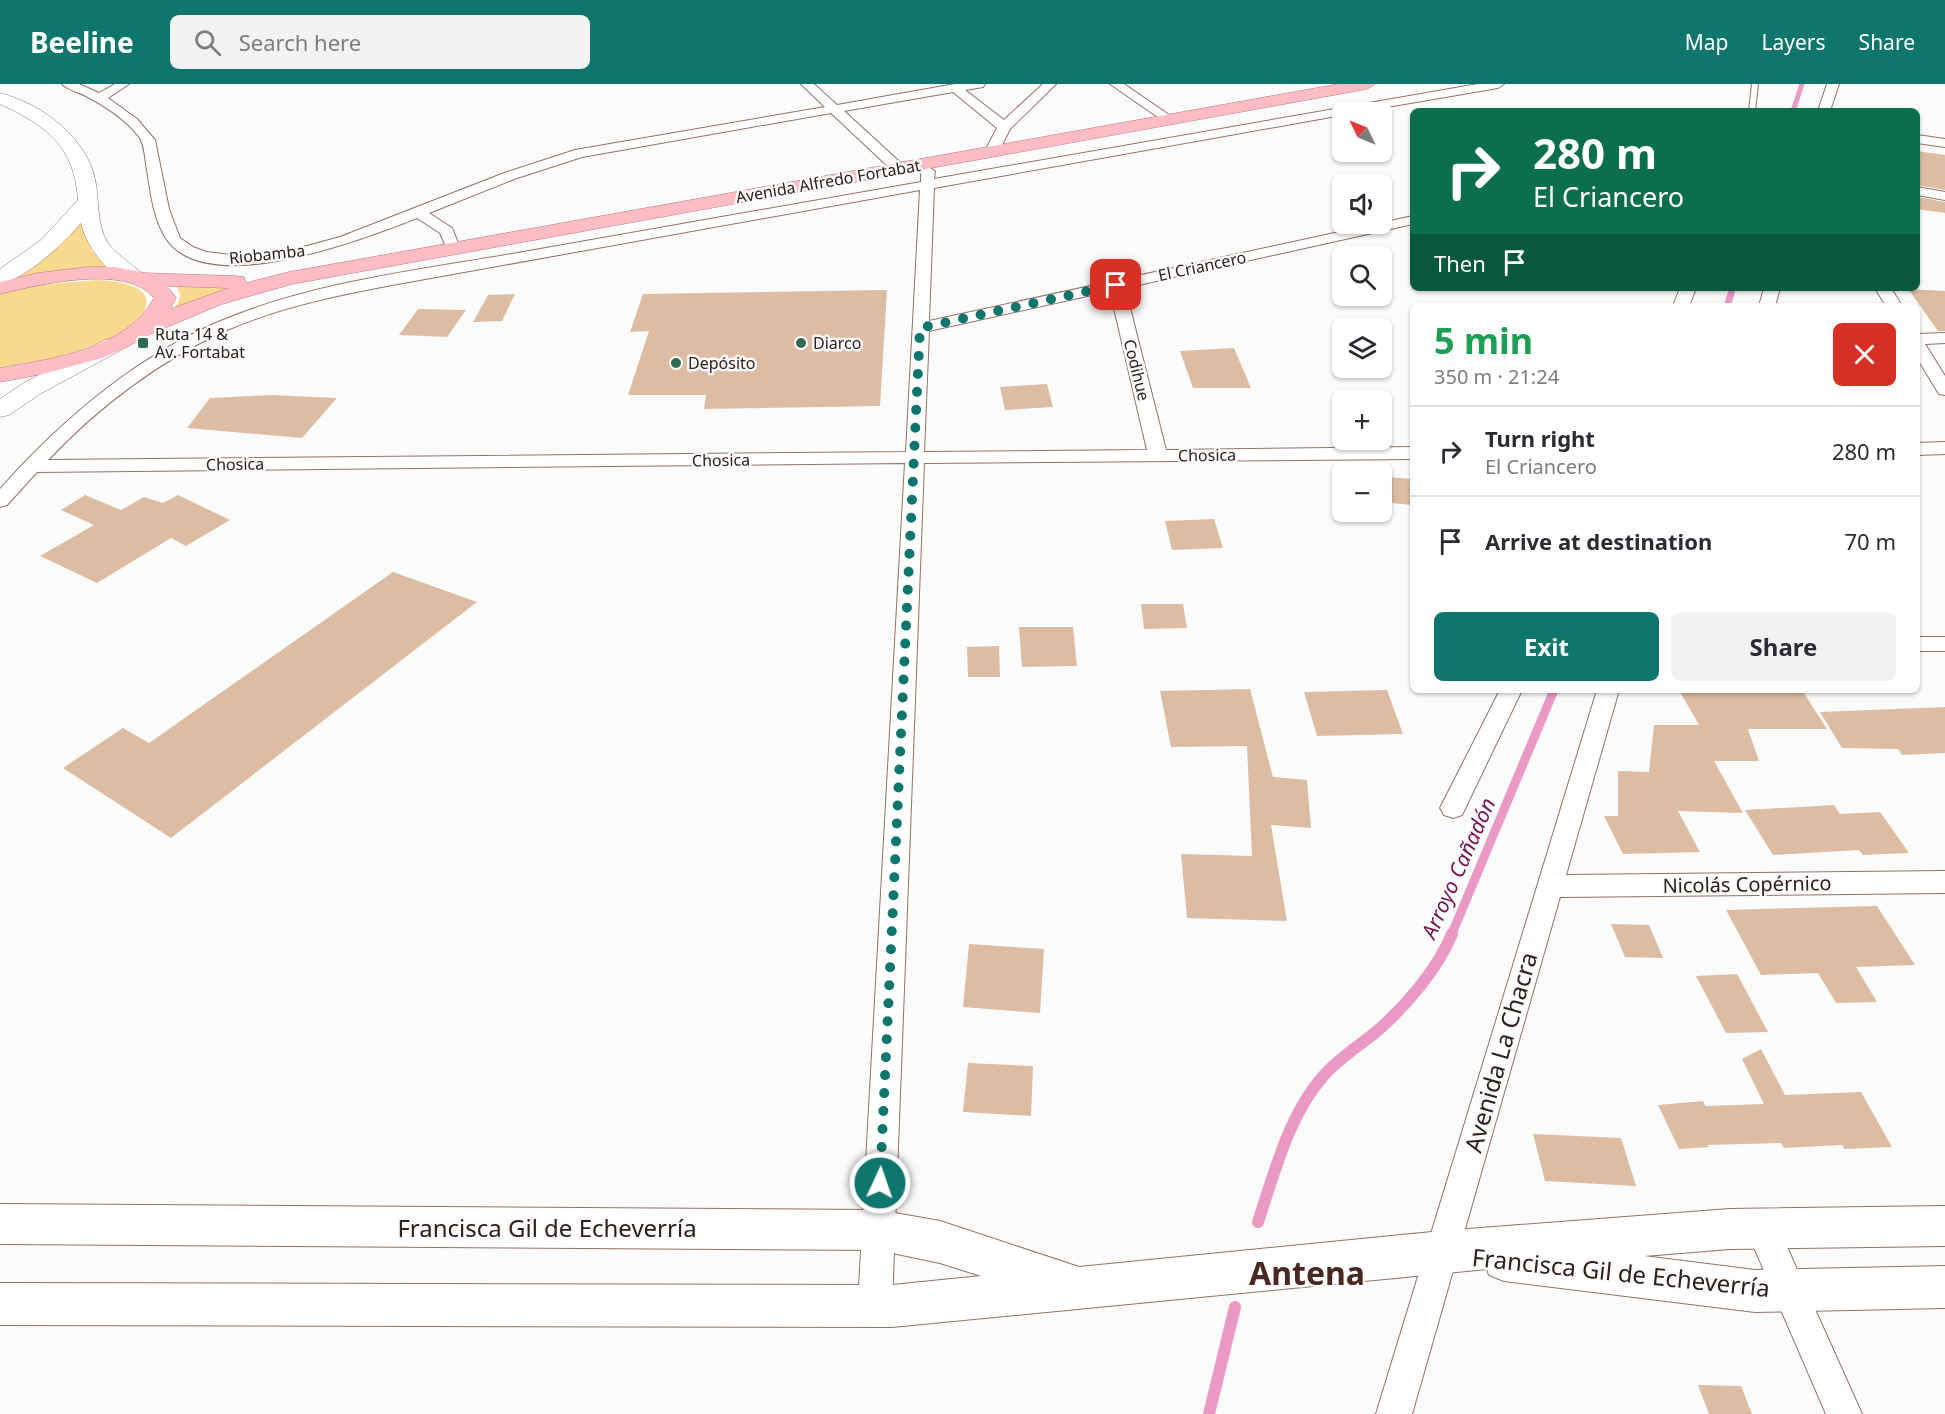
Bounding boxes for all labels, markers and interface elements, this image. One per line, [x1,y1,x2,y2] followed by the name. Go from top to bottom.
[170,15,590,69] search box
[30,23,134,61] text: Beeline
[191,26,224,59] icon: search
[239,27,361,57] text: Search here
[1685,28,1729,56] text: Map
[1762,28,1826,56] text: Layers
[1859,28,1915,56] text: Share
[1332,102,1392,162] north arrow
[1332,102,1392,522] map controls
[1533,124,1657,181] text: 280 m
[1434,132,1512,210] icon: right
[734,154,922,208] street label: Avenida Alfredo Fortabat
[1332,174,1392,234] button: sound
[1533,178,1684,215] text: El Criancero
[228,239,306,269] street label: Riobamba
[1156,246,1248,286] street label: El Criancero
[1332,246,1392,306] button: search
[1498,246,1531,279] icon: arrive
[1434,248,1486,278] text: Then
[1090,259,1141,310] pin
[1099,268,1132,301] icon: arrive
[1434,316,1533,365] text: 5 min
[1332,318,1392,378] button: layers
[155,323,245,363] place label: Ruta 14 & Av. Fortabat
[1833,323,1896,386] button: close
[813,332,861,354] place label: Diarco
[136,336,150,350] marker: Ruta 14 & Av. Fortabat
[794,336,808,350] marker: Diarco
[1119,337,1155,403] street label: Codihue
[688,352,755,374] place label: Depósito
[669,356,683,370] marker: Depósito
[1434,363,1559,390] text: 350 m · 21:24
[1332,390,1392,450] button: +
[1485,423,1595,453] text: Turn right
[1434,435,1467,468] icon: right
[1832,436,1896,466] text: 280 m
[1178,443,1236,467] street label: Chosica
[692,448,750,472] street label: Chosica
[206,452,264,476] street label: Chosica
[1485,453,1597,480] text: El Criancero
[1332,462,1392,522] button: −
[1434,525,1467,558] icon: arrive
[1485,526,1712,556] text: Arrive at destination
[1845,526,1896,556] text: 70 m
[1434,612,1659,681] button: Exit
[1671,612,1896,681] button: Share
[1414,793,1502,945] water label: Arroyo Cañadón
[1662,869,1832,899] street label: Nicolás Copérnico
[1456,948,1544,1156] street label: Avenida La Chacra
[848,1151,912,1215] position arrow
[397,1211,697,1244] street label: Francisca Gil de Echeverría
[1470,1240,1772,1304] street label: Francisca Gil de Echeverría
[1249,1251,1365,1294] district label: Antena

